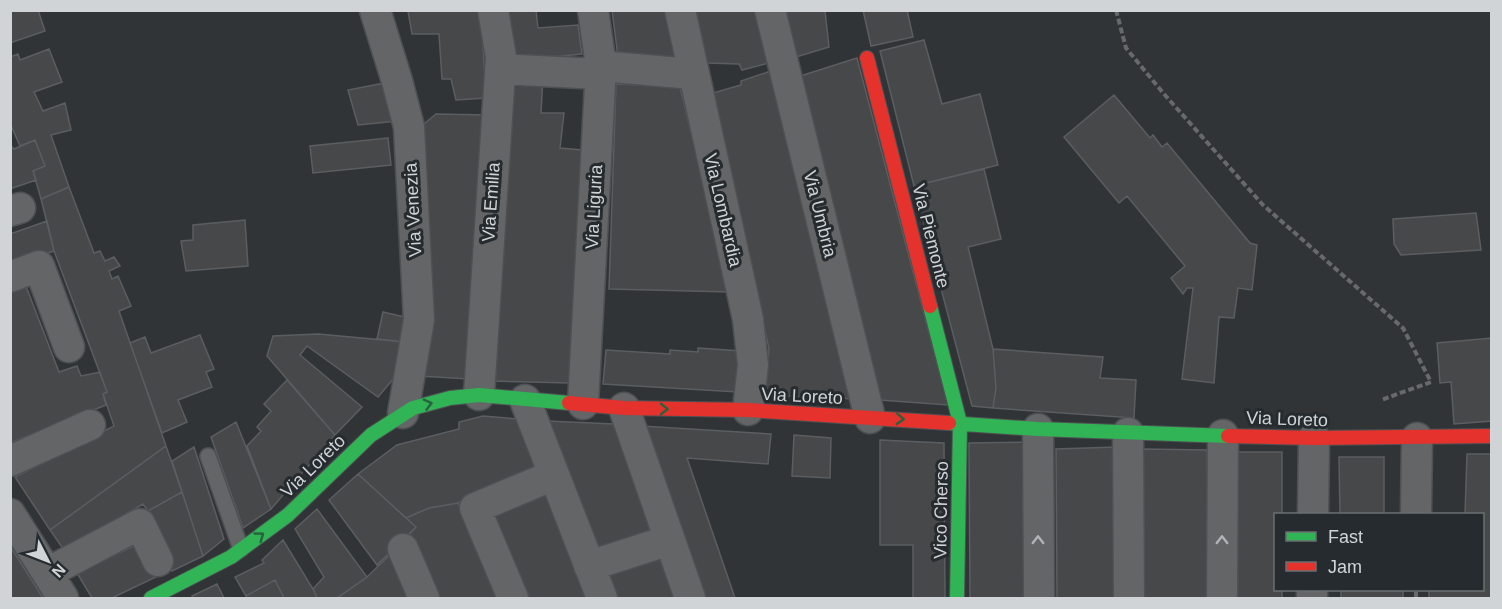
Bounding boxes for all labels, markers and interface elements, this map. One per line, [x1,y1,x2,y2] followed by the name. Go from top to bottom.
[700,151,746,270] street label: Via Lombardia
[400,161,425,258] street label: Via Venezia
[478,161,504,242] street label: Via Emilia
[582,163,606,250] street label: Via Liguria
[800,169,841,260] street label: Via Umbria
[908,182,954,290] street label: Via Piemonte
[761,384,843,408] street label: Via Loreto
[423,398,433,411] one-way arrow
[659,402,668,415] one-way arrow
[1246,408,1328,430] street label: Via Loreto
[896,413,905,426] one-way arrow
[277,430,349,502] street label: Via Loreto
[930,461,952,559] street label: Vico Cherso
[1274,513,1484,591] legend
[1328,527,1363,547] text: Fast
[18,531,78,591] north arrow
[254,532,265,543] one-way arrow
[1032,536,1044,545] one-way arrow
[1216,536,1228,545] one-way arrow
[1328,557,1362,577] text: Jam
[49,561,69,581] text: N

